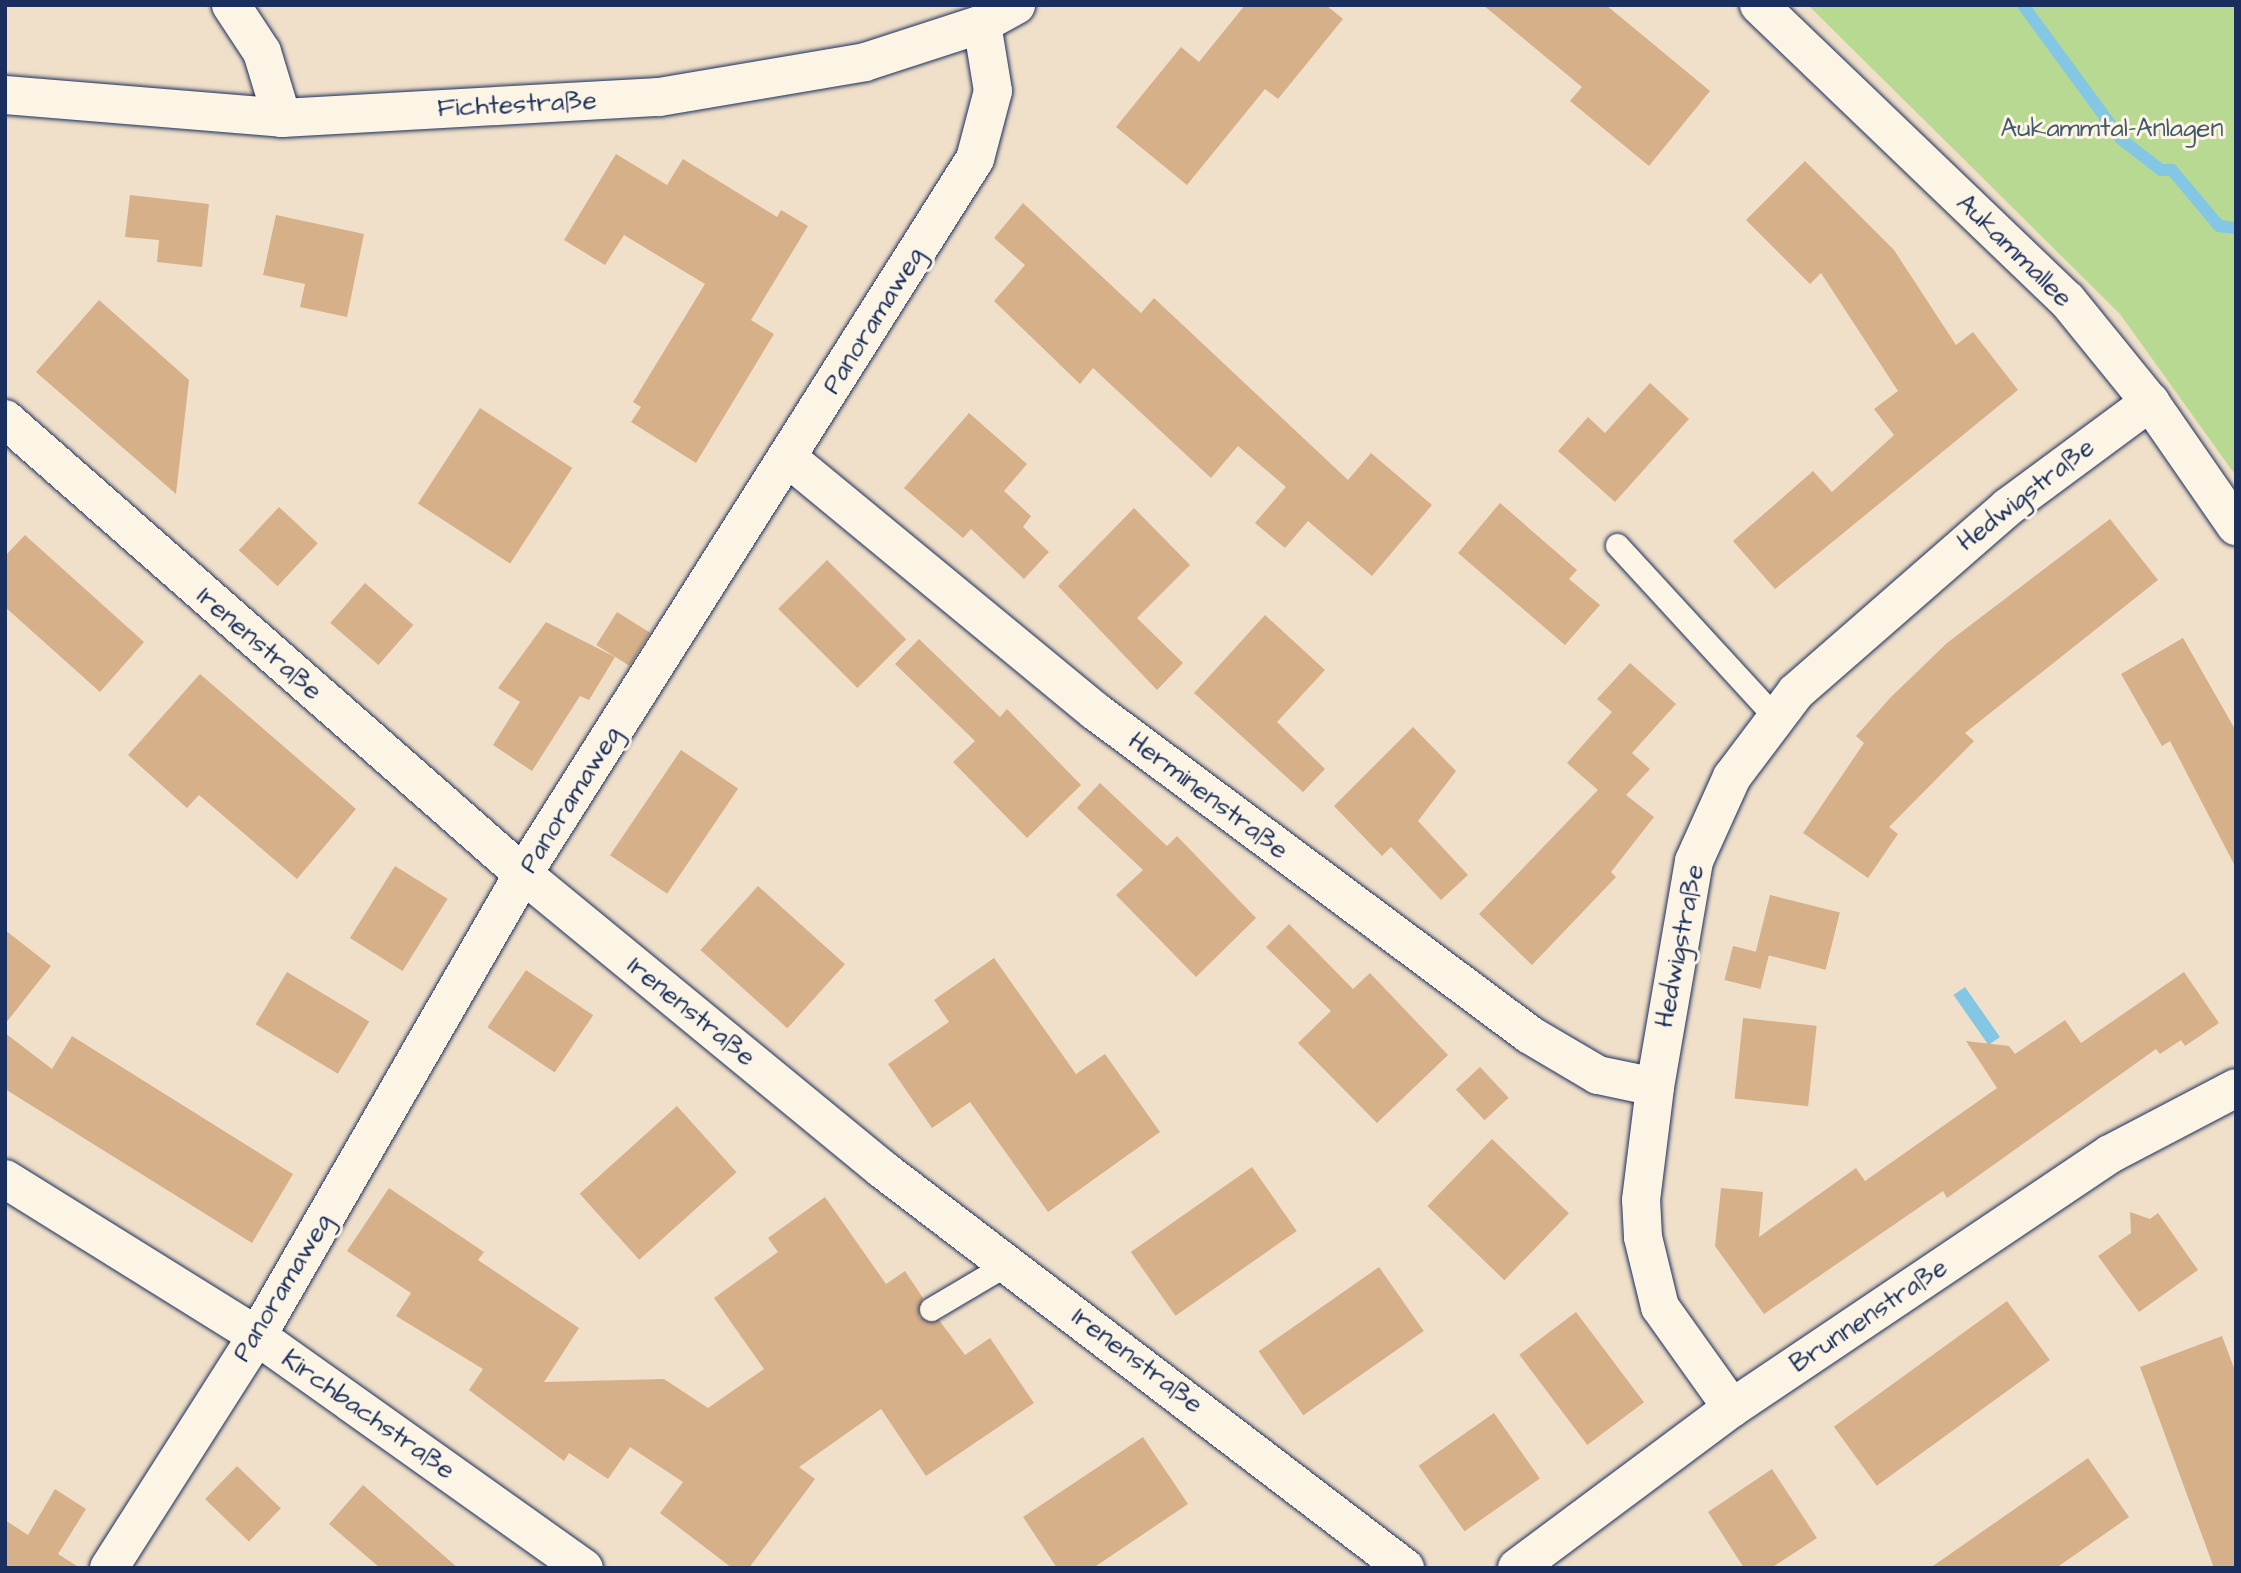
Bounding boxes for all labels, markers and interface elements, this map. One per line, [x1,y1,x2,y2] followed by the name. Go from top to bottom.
[437,85,597,125] street label: Fichtestraße
[2001,113,2223,145] park label: Aukammtal-Anlagen
[1950,188,2078,314] street label: Aukammallee
[817,242,931,400] street label: Panoramaweg
[1951,432,2101,558] street label: Hedwigstraße
[190,581,328,707] street label: Irenenstraße
[514,721,628,879] street label: Panoramaweg
[1122,726,1294,866] street label: Herminenstraße
[1649,862,1711,1030] street label: Hedwigstraße
[621,951,761,1073] street label: Irenenstraße
[227,1208,339,1368] street label: Panoramaweg
[1785,1252,1953,1380] street label: Brunnenstraße
[1065,1302,1209,1420] street label: Irenenstraße
[275,1344,461,1486] street label: Kirchbachstraße

